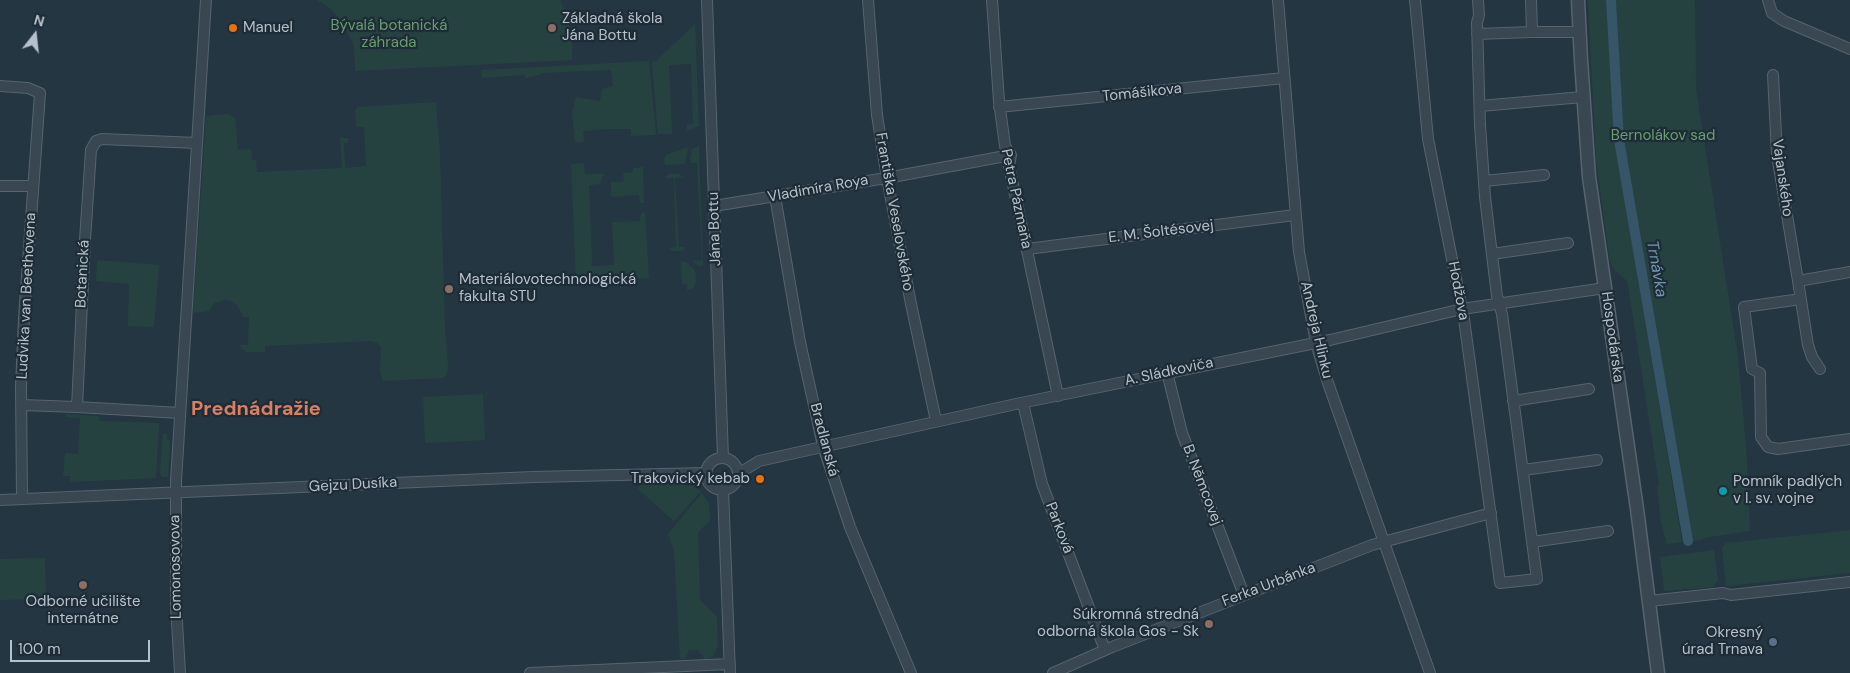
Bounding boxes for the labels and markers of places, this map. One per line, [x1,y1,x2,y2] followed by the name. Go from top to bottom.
[562,10,662,45] place label: Základná škola Jána Bottu
[243,19,293,37] place label: Manuel
[227,22,239,34] marker: Manuel
[546,22,558,34] marker: Základná škola Jána Bottu
[459,271,636,306] place label: Materiálovotechnologická fakulta STU
[443,283,455,295] marker: Materiálovotechnologická fakulta STU
[631,470,750,488] place label: Trakovický kebab
[754,473,766,485] marker: Trakovický kebab
[1733,473,1842,508] place label: Pomník padlých v I. sv. vojne
[1717,485,1729,497] marker: Pomník padlých v I. sv. vojne
[77,579,89,591] marker: Odborné učilište internátne
[25,593,141,628] place label: Odborné učilište internátne
[1037,606,1199,641] place label: Súkromná stredná odborná škola Gos - Sk
[1203,618,1215,630] marker: Súkromná stredná odborná škola Gos - Sk
[1682,624,1763,659] place label: Okresný úrad Trnava
[1767,636,1779,648] marker: Okresný úrad Trnava

